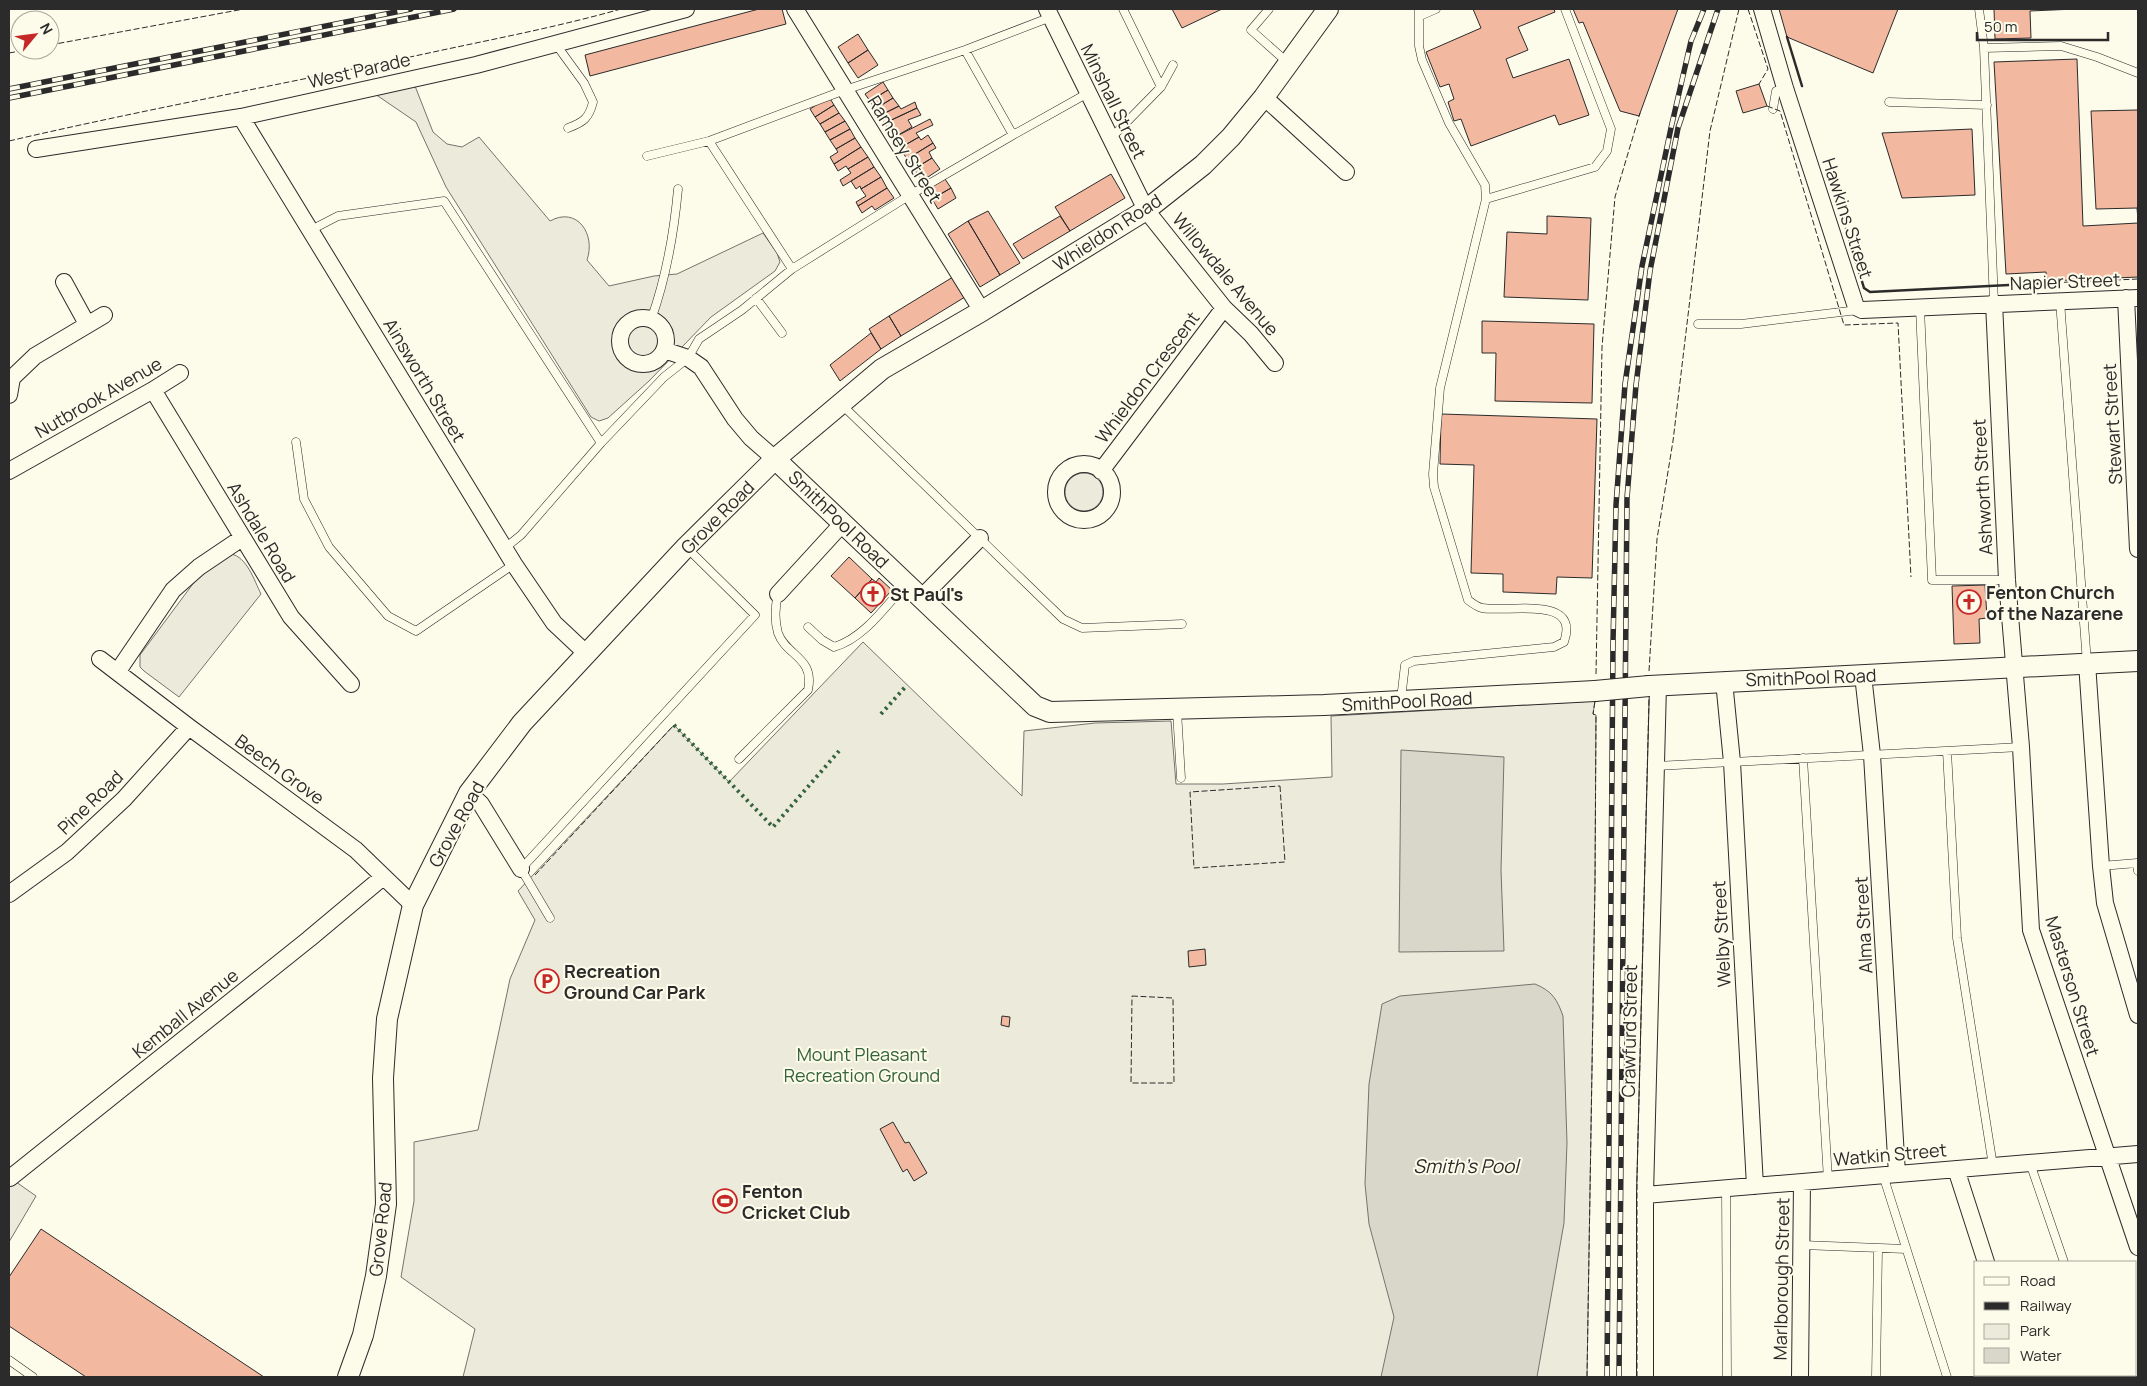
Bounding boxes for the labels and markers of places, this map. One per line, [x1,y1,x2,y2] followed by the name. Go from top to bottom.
[1986,580,2123,625] place label: Fenton Church of the Nazarene
[860,581,886,607] church icon: St Paul's
[890,582,963,606] place label: St Paul's
[1956,589,1982,615] church icon: Fenton Church of the Nazarene
[564,959,707,1004] place label: Recreation Ground Car Park
[534,968,560,994] parking icon: Recreation Ground Car Park
[742,1179,850,1224] place label: Fenton Cricket Club
[712,1188,738,1214] sports icon: Fenton Cricket Club

